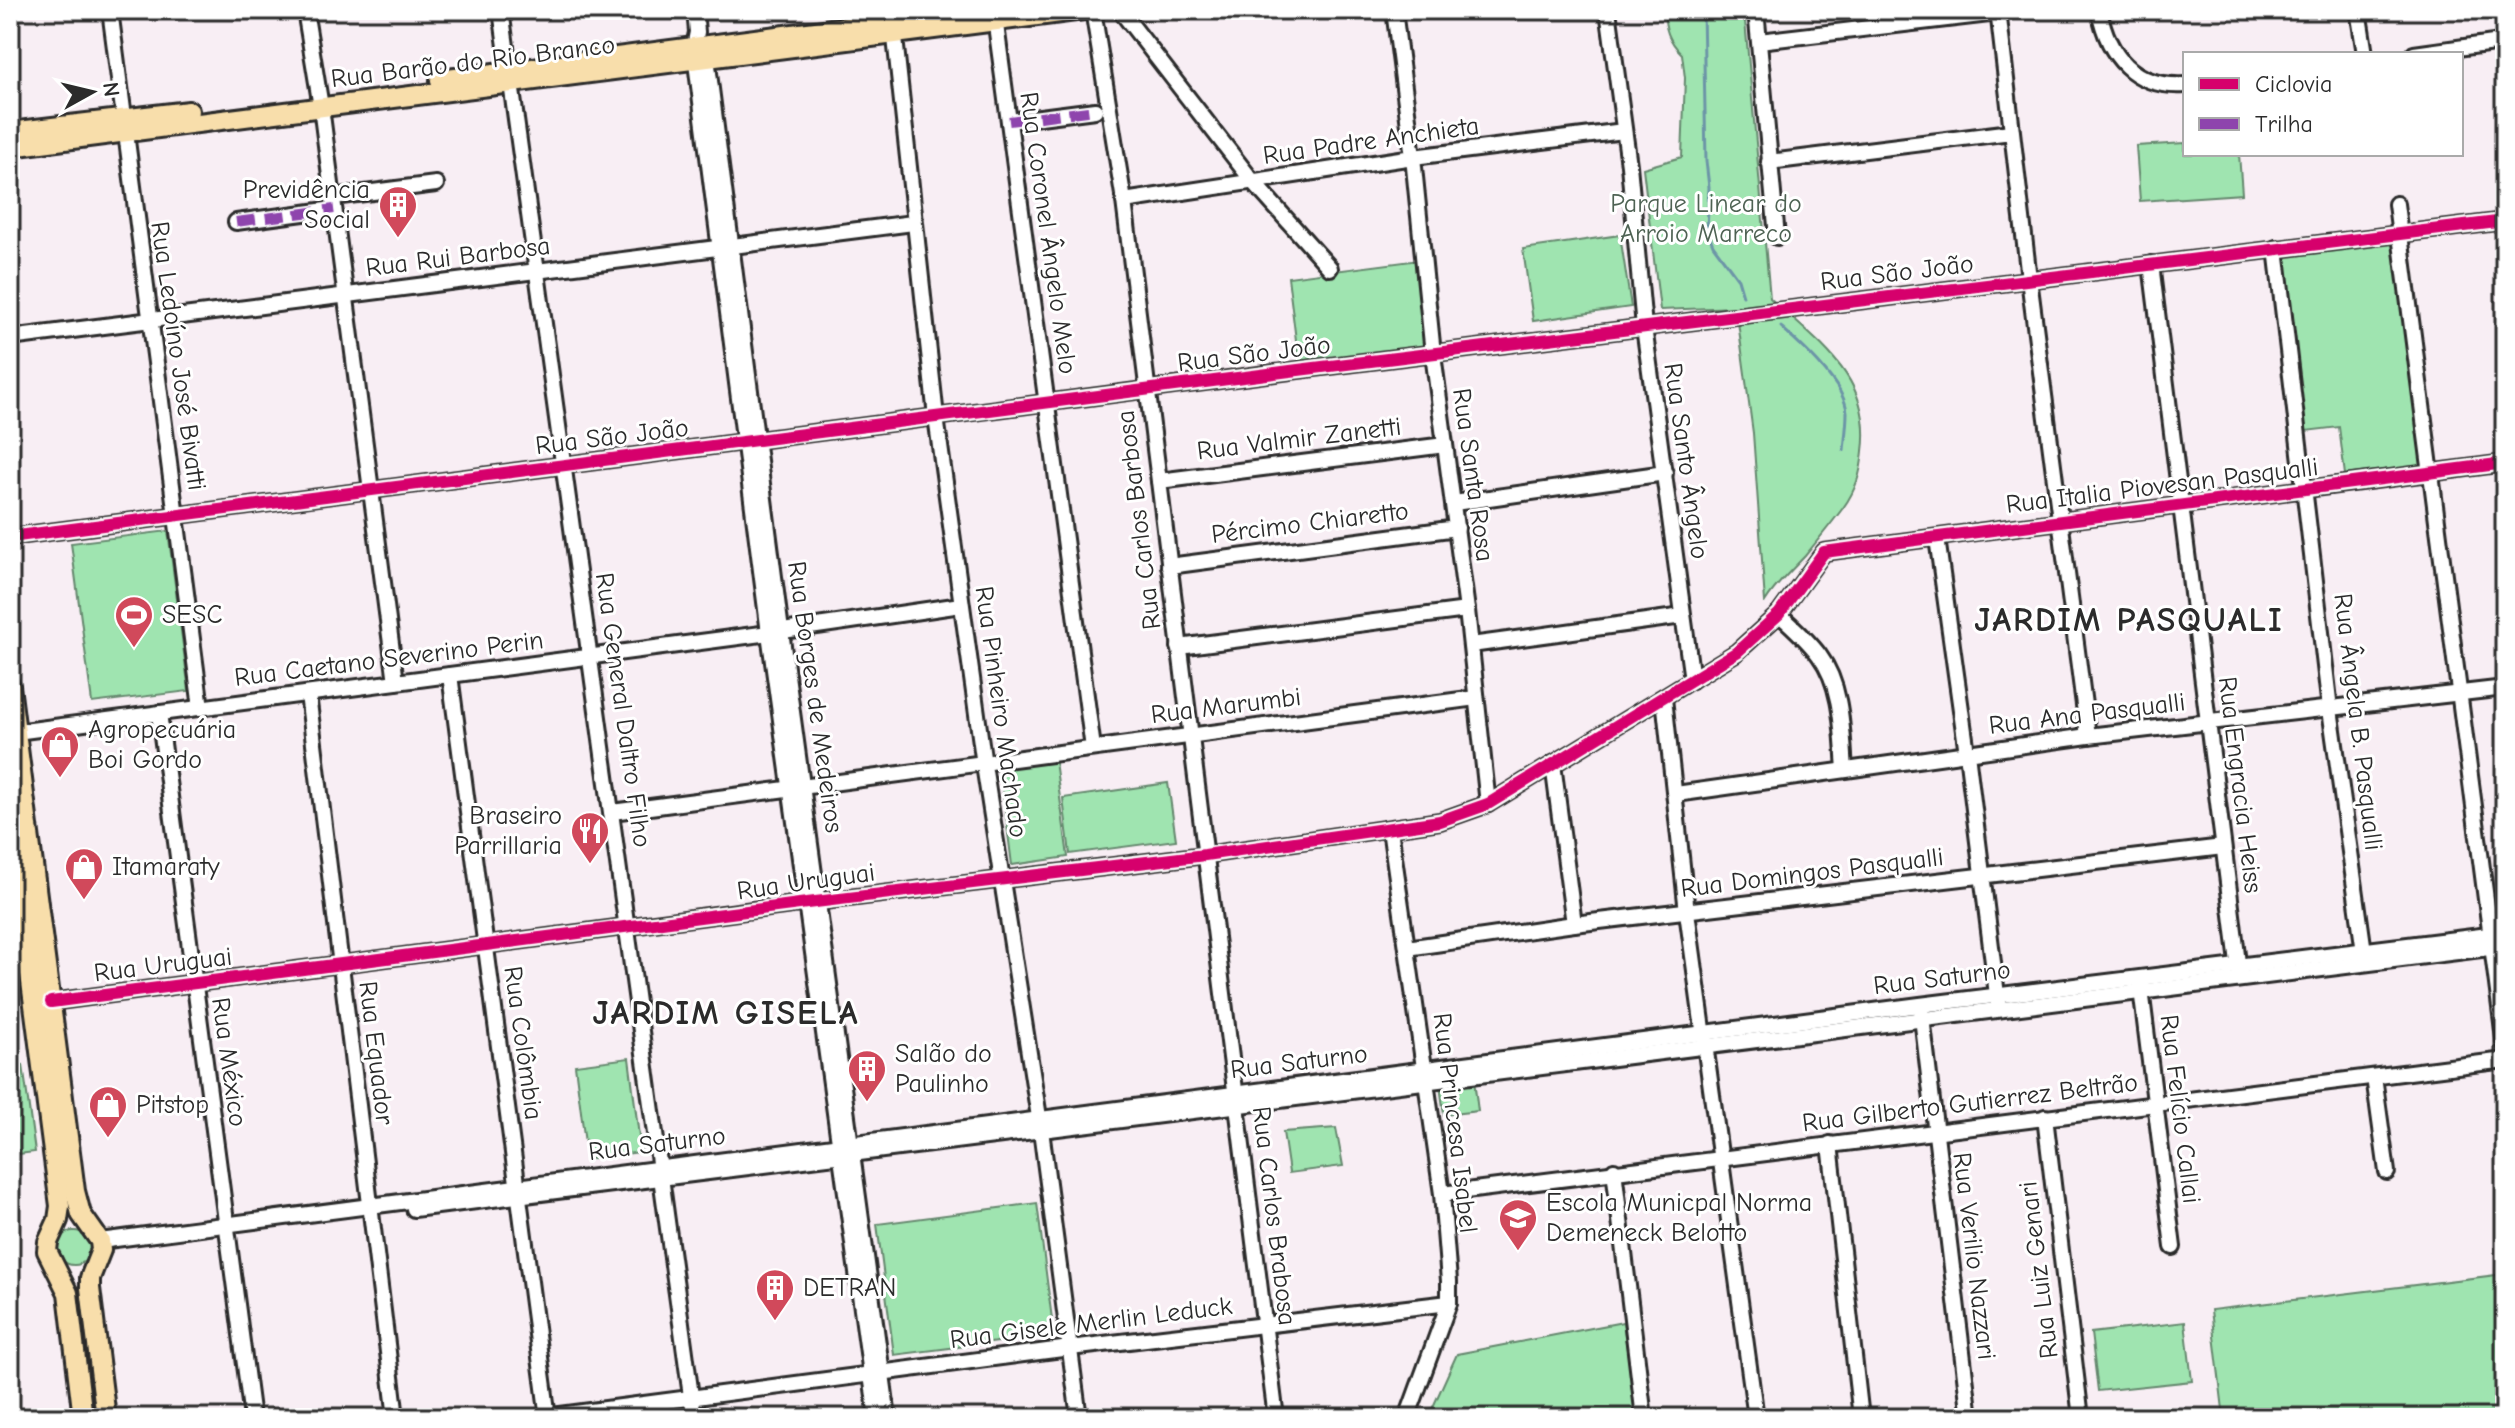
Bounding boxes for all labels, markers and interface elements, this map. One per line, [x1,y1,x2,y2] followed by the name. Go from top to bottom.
[329,30,617,94] street label: Rua Barão do Rio Branco
[52,52,132,132] north arrow
[2183,52,2463,156] legend
[2255,70,2332,98] text: Ciclovia
[97,80,125,98] text: N
[1013,90,1084,376] street label: Rua Coronel Ângelo Melo
[2255,110,2313,138] text: Trilha
[1261,111,1481,171] street label: Rua Padre Anchieta
[243,175,370,235] place label: Previdência Social
[377,184,419,239] building icon: Previdência Social
[1610,189,1802,249] park label: Parque Linear do Arroio Marreco
[144,220,212,492] street label: Rua Ledoíno José Bivatti
[364,231,552,283] street label: Rua Rui Barbosa
[1819,249,1975,297] street label: Rua São João
[1176,330,1332,378] street label: Rua São João
[1657,361,1716,561] street label: Rua Santo Ângelo
[1446,386,1500,564] street label: Rua Santa Rosa
[1111,409,1167,631] street label: Rua Carlos Barbosa
[1195,412,1403,466] street label: Rua Valmir Zanetti
[534,413,690,461] street label: Rua São João
[2004,452,2320,520] street label: Rua Italia Piovesan Pasqualli
[1210,496,1410,550] street label: Pércimo Chiaretto
[781,559,849,835] street label: Rua Borges de Medeiros
[589,571,657,849] street label: Rua General Daltro Filho
[969,584,1033,840] street label: Rua Pinheiro Machado
[2327,592,2390,852] street label: Rua Ângela B. Pasqualli
[113,594,155,649] sports icon: SESC
[162,600,222,630] place label: SESC
[1974,600,2284,640] district label: JARDIM PASQUALI
[233,625,545,693] street label: Rua Caetano Severino Perin
[2212,675,2268,895] street label: Rua Engracia Heiss
[1149,682,1303,730] street label: Rua Marumbi
[1987,687,2187,741] street label: Rua Ana Pasqualli
[88,715,236,775] place label: Agropecuária Boi Gordo
[39,724,81,779] shop icon: Agropecuária Boi Gordo
[454,801,562,861] place label: Braseiro Parrillaria
[569,810,611,865] restaurant icon: Braseiro Parrillaria
[1679,842,1945,904] street label: Rua Domingos Pasqualli
[63,846,105,901] shop icon: Itamaraty
[112,852,220,882] place label: Itamaraty
[735,857,877,907] street label: Rua Uruguai
[92,942,234,988] street label: Rua Uruguai
[1872,955,2012,1001] street label: Rua Saturno
[497,964,549,1122] street label: Rua Colômbia
[352,979,400,1127] street label: Rua Equador
[593,993,859,1033] district label: JARDIM GISELA
[205,995,253,1129] street label: Rua México
[1427,1011,1483,1235] street label: Rua Princesa Isabel
[2154,1013,2206,1205] street label: Rua Felício Callai
[895,1039,992,1099] place label: Salão do Paulinho
[1229,1039,1369,1085] street label: Rua Saturno
[846,1048,888,1103] building icon: Salão do Paulinho
[1800,1068,2140,1138] street label: Rua Gilberto Gutierrez Beltrão
[87,1084,129,1139] shop icon: Pitstop
[136,1090,209,1120] place label: Pitstop
[1246,1105,1302,1327] street label: Rua Carlos Brabosa
[587,1121,727,1167] street label: Rua Saturno
[1946,1151,2002,1361] street label: Rua Verilio Nazzari
[2013,1180,2065,1360] street label: Rua Luiz Genari
[1546,1188,1812,1248] place label: Escola Municpal Norma Demeneck Belotto
[1497,1197,1539,1252] school or university icon: Escola Municpal Norma Demeneck Belotto
[754,1267,796,1322] building icon: DETRAN
[803,1273,896,1303] place label: DETRAN
[948,1291,1234,1355] street label: Rua Gisele Merlin Leduck

